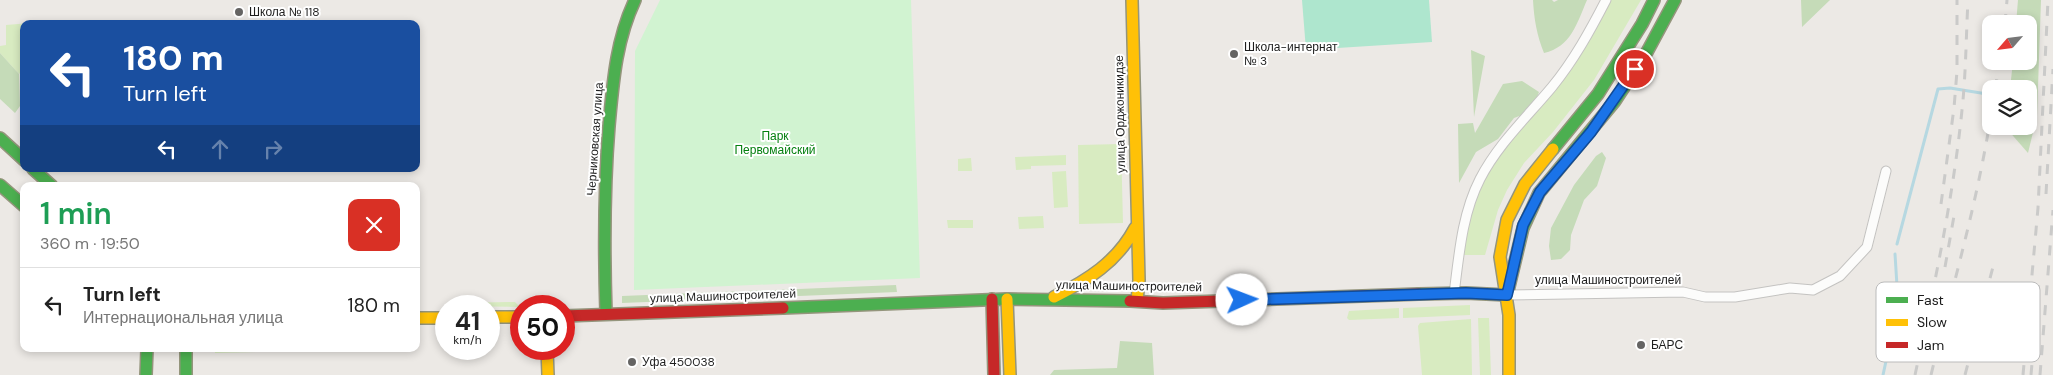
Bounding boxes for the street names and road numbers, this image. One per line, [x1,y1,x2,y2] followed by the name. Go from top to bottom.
[1111,55,1129,173] street label: улица Орджоникидзе
[583,81,607,196] street label: Черниковская улица
[1535,272,1681,288] street label: улица Машиностроителей
[1056,277,1202,295] street label: улица Машиностроителей
[650,285,796,307] street label: улица Машиностроителей

